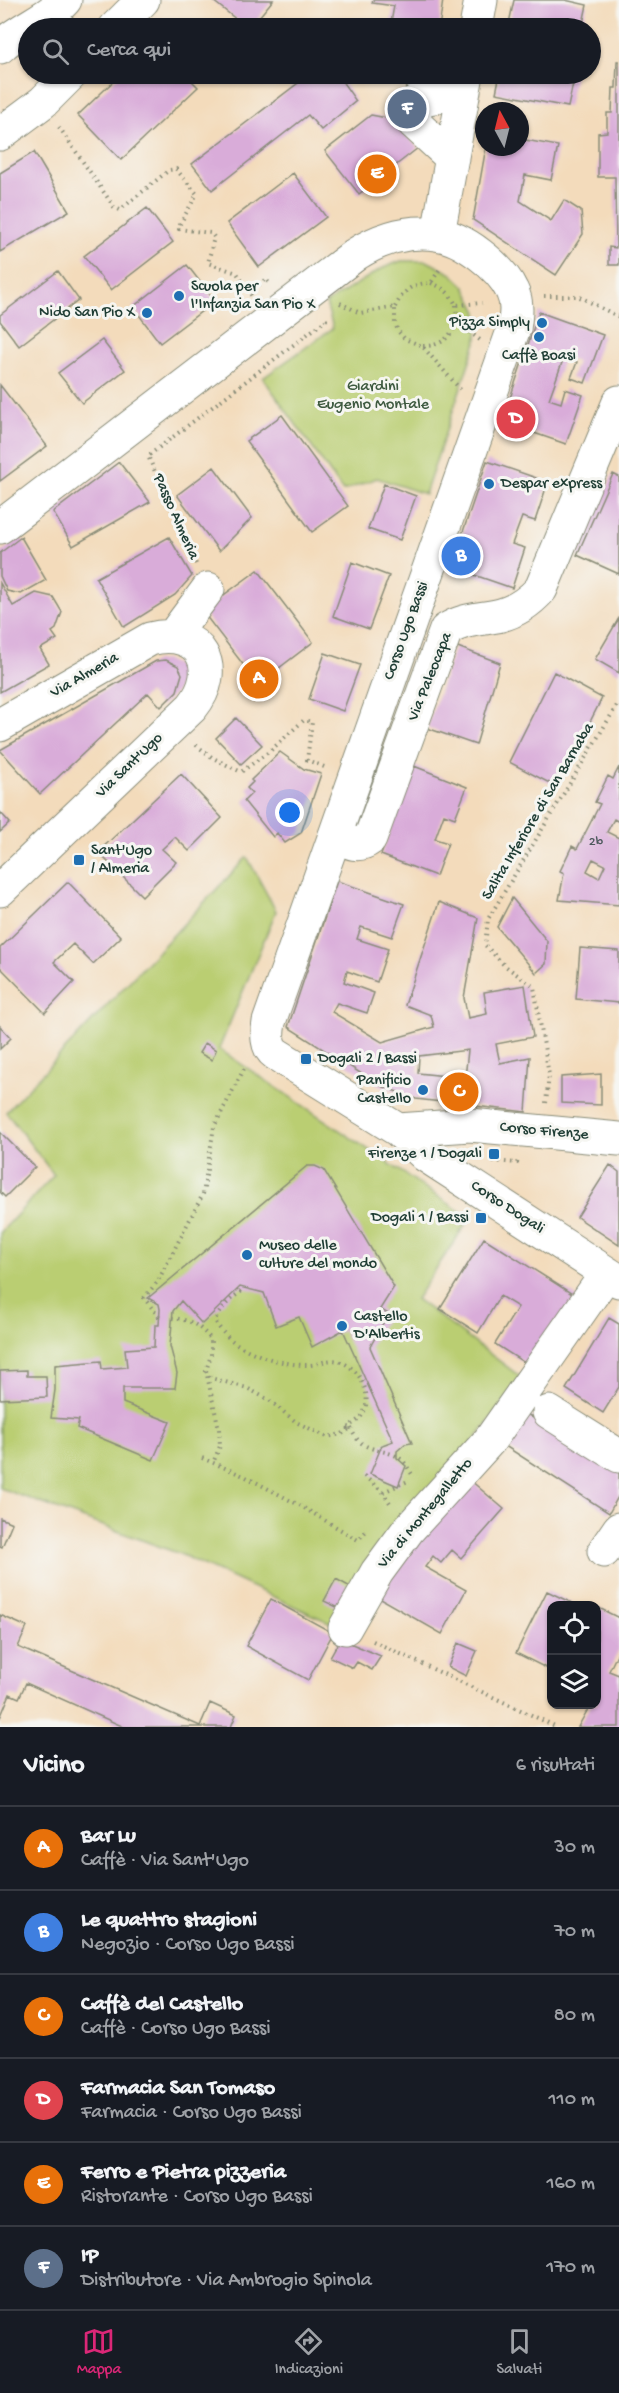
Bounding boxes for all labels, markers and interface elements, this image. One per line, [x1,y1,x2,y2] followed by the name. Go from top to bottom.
[18,18,601,84] search box
[39,35,72,68] icon: search
[87,38,171,64] text: Cerca qui
[388,86,426,132] pin: F
[475,102,529,156] north arrow
[358,152,397,196] pin: E
[191,278,316,315] place label: Scuola per l'Infanzia San Pio X
[172,289,186,303] marker: Scuola per l'Infanzia San Pio X
[39,304,136,323] place label: Nido San Pio X
[140,306,154,320] marker: Nido San Pio X
[448,314,530,333] place label: Pizza Simply
[535,316,549,330] marker: Pizza Simply
[532,330,546,344] marker: Caffè Boasi
[502,347,576,366] place label: Caffè Boasi
[317,378,430,415] park label: Giardini Eugenio Montale
[496,396,536,442] pin: D
[147,470,203,564] street label: Passo Almeria
[500,475,603,494] place label: Despar express
[482,477,496,491] marker: Despar express
[442,534,480,578] pin: B
[380,579,434,683] street label: Corso Ugo Bassi
[404,629,458,725] street label: Via Paleocapa
[47,648,123,704] street label: Via Almeria
[240,656,278,702] pin: A
[479,719,600,904] street label: Salita Inferiore di San Barnaba
[92,729,168,803] street label: Via Sant'Ugo
[275,798,304,827] your location
[589,834,604,851] house number: 2b
[91,842,152,879] place label: Sant'Ugo / Almeria
[72,853,86,867] marker: Sant'Ugo / Almeria
[317,1050,417,1069] place label: Dogali 2 / Bassi
[299,1052,313,1066] marker: Dogali 2 / Bassi
[440,1070,478,1114] pin: C
[356,1072,411,1109] place label: Panificio Castello
[416,1083,430,1097] marker: Panificio Castello
[499,1119,590,1145] street label: Corso Firenze
[367,1145,482,1164] place label: Firenze 1 / Dogali
[487,1147,501,1161] marker: Firenze 1 / Dogali
[466,1177,548,1239] street label: Corso Dogali
[370,1209,469,1228] place label: Dogali 1 / Bassi
[474,1211,488,1225] marker: Dogali 1 / Bassi
[259,1237,377,1274] place label: Museo delle culture del mondo
[240,1248,254,1262] marker: Museo delle culture del mondo
[353,1308,421,1345] place label: Castello D'Albertis
[335,1319,349,1333] marker: Castello D'Albertis
[374,1455,478,1574] street label: Via di Montegalletto
[547,1601,601,1709] map controls
[547,1601,601,1655] button: locate
[547,1655,601,1709] button: layers
[24,1751,84,1782] text: Vicino
[516,1755,595,1778] text: 6 risultati
[81,1824,136,1850] text: Bar Lu
[38,1837,49,1860] text: A
[554,1837,595,1860] text: 30 m
[81,1850,249,1873] text: Caffè · Via Sant'Ugo
[81,1908,257,1934] text: Le quattro stagioni
[38,1921,49,1944] text: B
[554,1921,595,1944] text: 70 m
[81,1934,295,1957] text: Negozio · Corso Ugo Bassi
[81,1992,243,2018] text: Caffè del Castello
[38,2005,49,2028] text: C
[554,2005,595,2028] text: 80 m
[81,2018,270,2041] text: Caffè · Corso Ugo Bassi
[81,2076,275,2102] text: Farmacia San Tomaso
[37,2089,50,2112] text: D
[549,2089,595,2112] text: 110 m
[81,2102,302,2125] text: Farmacia · Corso Ugo Bassi
[81,2160,286,2186] text: Ferro e Pietra pizzeria
[37,2173,50,2196] text: E
[546,2173,595,2196] text: 160 m
[81,2186,313,2209] text: Ristorante · Corso Ugo Bassi
[81,2244,98,2270] text: IP
[38,2257,49,2280] text: F
[546,2257,595,2280] text: 170 m
[81,2270,372,2293] text: Distributore · Via Ambrogio Spinola
[77,2325,121,2380] tab: Mappa
[275,2325,343,2380] tab: Indicazioni
[497,2325,542,2380] tab: Salvati

